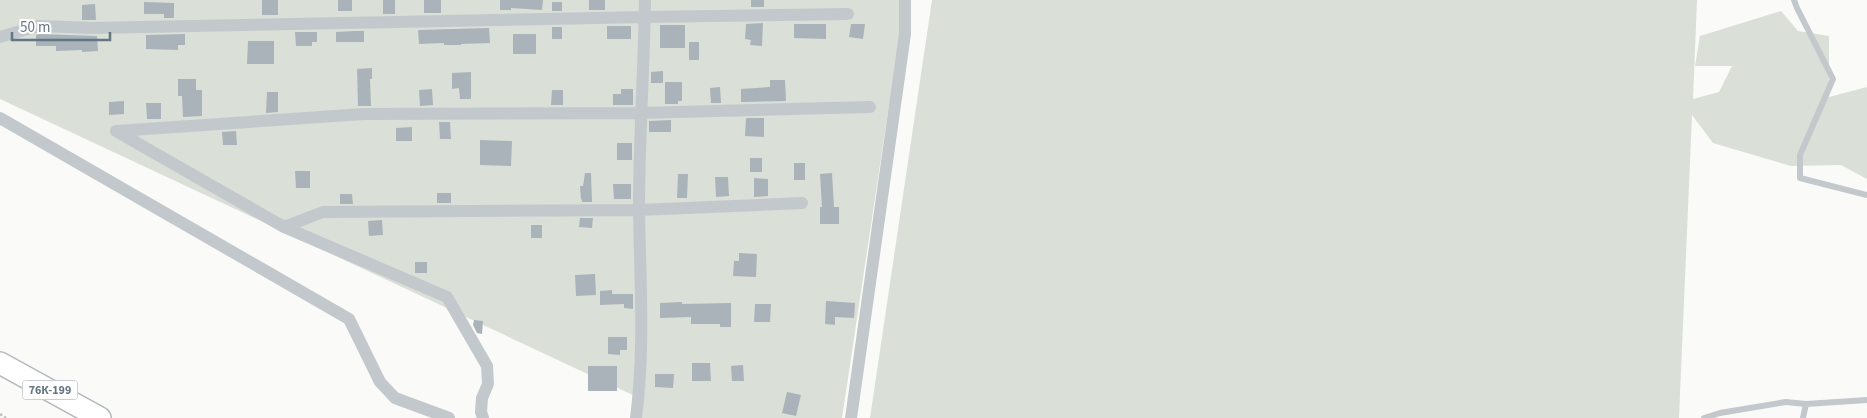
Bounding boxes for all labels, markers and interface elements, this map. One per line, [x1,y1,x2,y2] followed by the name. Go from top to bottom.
[12,10,110,42] scale bar
[20,17,50,38] text: 50 m
[22,380,78,400] road number: 76К-199

